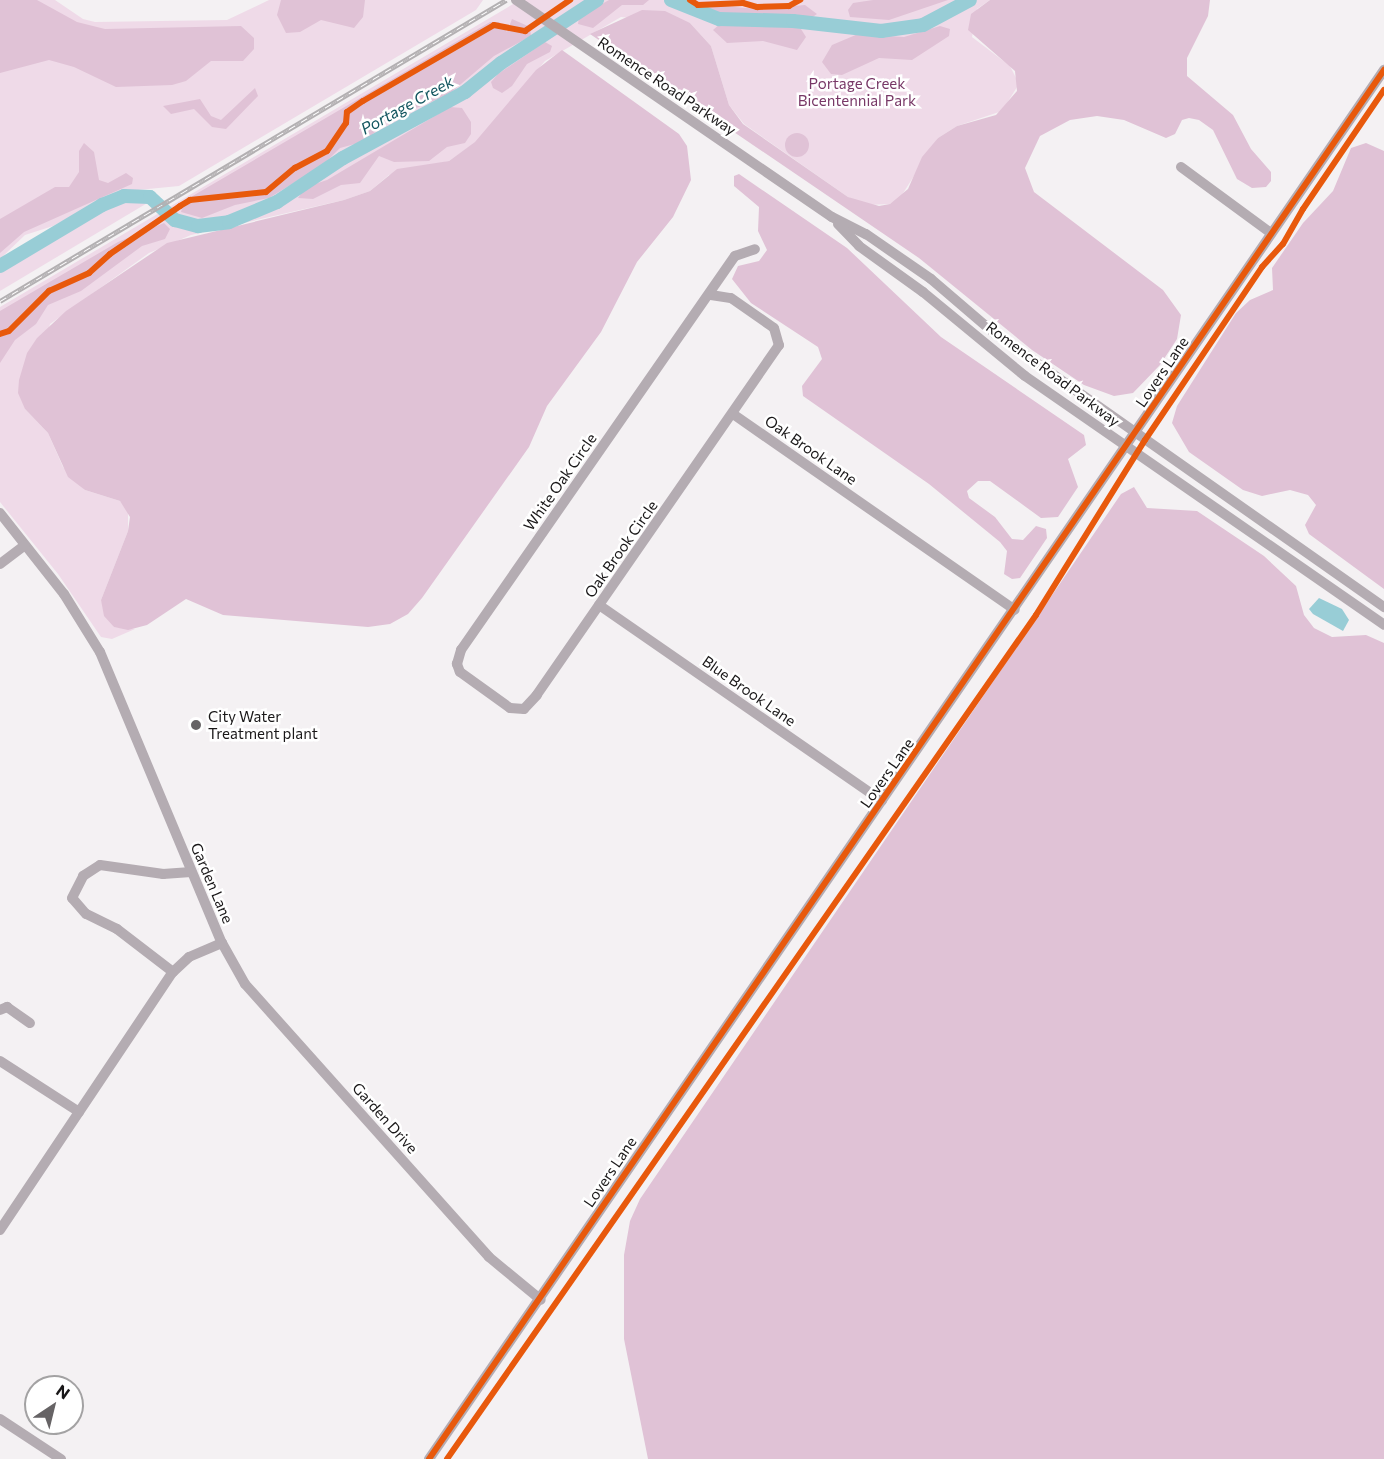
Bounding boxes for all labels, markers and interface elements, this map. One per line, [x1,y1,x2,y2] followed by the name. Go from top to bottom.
[594,33,740,139] street label: Romence Road Parkway
[357,72,457,138] water label: Portage Creek
[798,74,916,109] park label: Portage Creek Bicentennial Park
[983,318,1123,430] street label: Romence Road Parkway
[1132,333,1192,411] street label: Lovers Lane
[761,412,861,488] street label: Oak Brook Lane
[520,430,600,534] street label: White Oak Circle
[581,497,661,601] street label: Oak Brook Circle
[699,652,799,730] street label: Blue Brook Lane
[208,707,318,742] place label: City Water Treatment plant
[189,718,203,732] marker: City Water Treatment plant
[856,735,918,811] street label: Lovers Lane
[187,840,237,926] street label: Garden Lane
[349,1079,421,1157] street label: Garden Drive
[580,1133,640,1211] street label: Lovers Lane
[24,1375,84,1435] north arrow
[53,1380,74,1403] text: N

